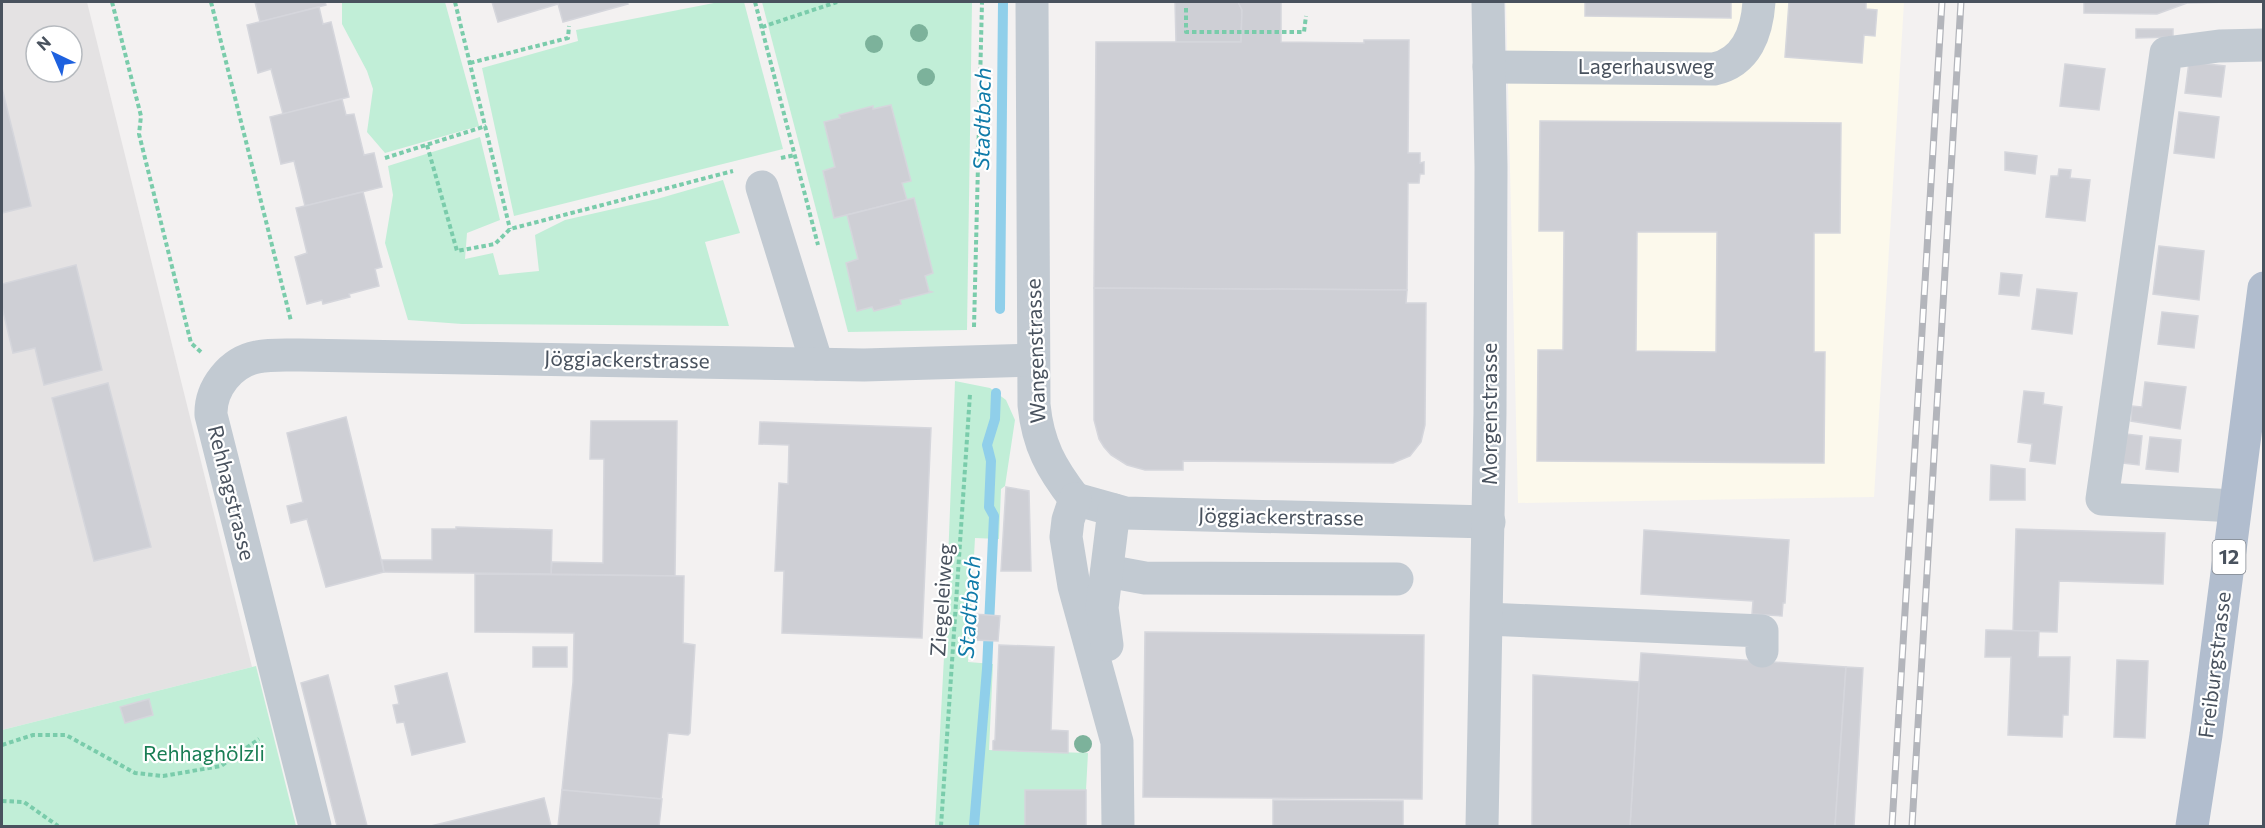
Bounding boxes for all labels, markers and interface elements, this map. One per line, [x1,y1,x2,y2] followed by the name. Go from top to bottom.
[24,24,84,84] north arrow
[32,32,54,54] text: N
[1578,53,1714,78] street label: Lagerhausweg
[967,67,996,171] water label: Stadtbach
[1019,278,1050,424] street label: Wangenstrasse
[1476,343,1501,485] street label: Morgenstrasse
[544,345,710,372] street label: Jöggiackerstrasse
[204,423,261,563] street label: Rehhagstrasse
[1198,502,1364,529] street label: Jöggiackerstrasse
[2212,540,2246,574] road number: 12
[924,542,957,657] street label: Ziegeleiweg
[951,555,986,659] water label: Stadtbach
[2192,590,2235,740] street label: Freiburgstrasse
[143,740,265,765] park label: Rehhaghölzli

